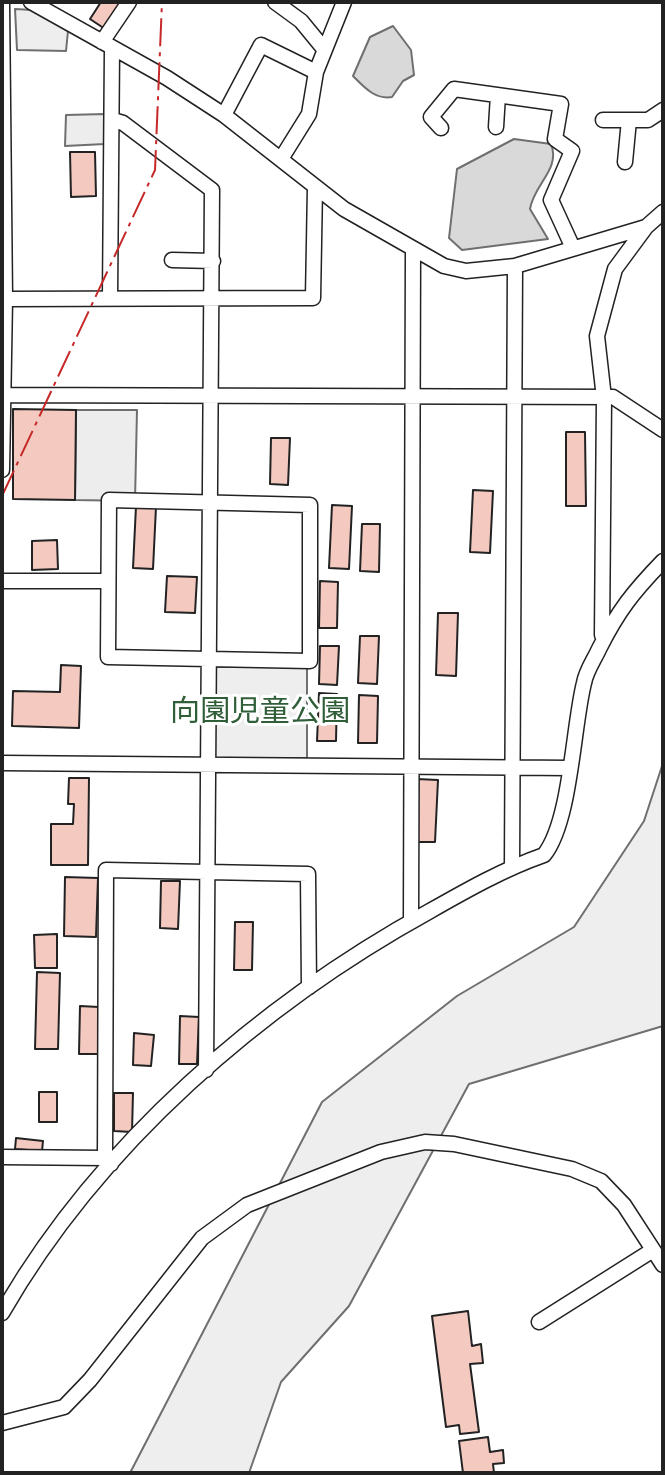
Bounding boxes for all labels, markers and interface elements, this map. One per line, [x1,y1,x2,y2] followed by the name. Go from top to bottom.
[170,694,350,730] park label: 向園児童公園

